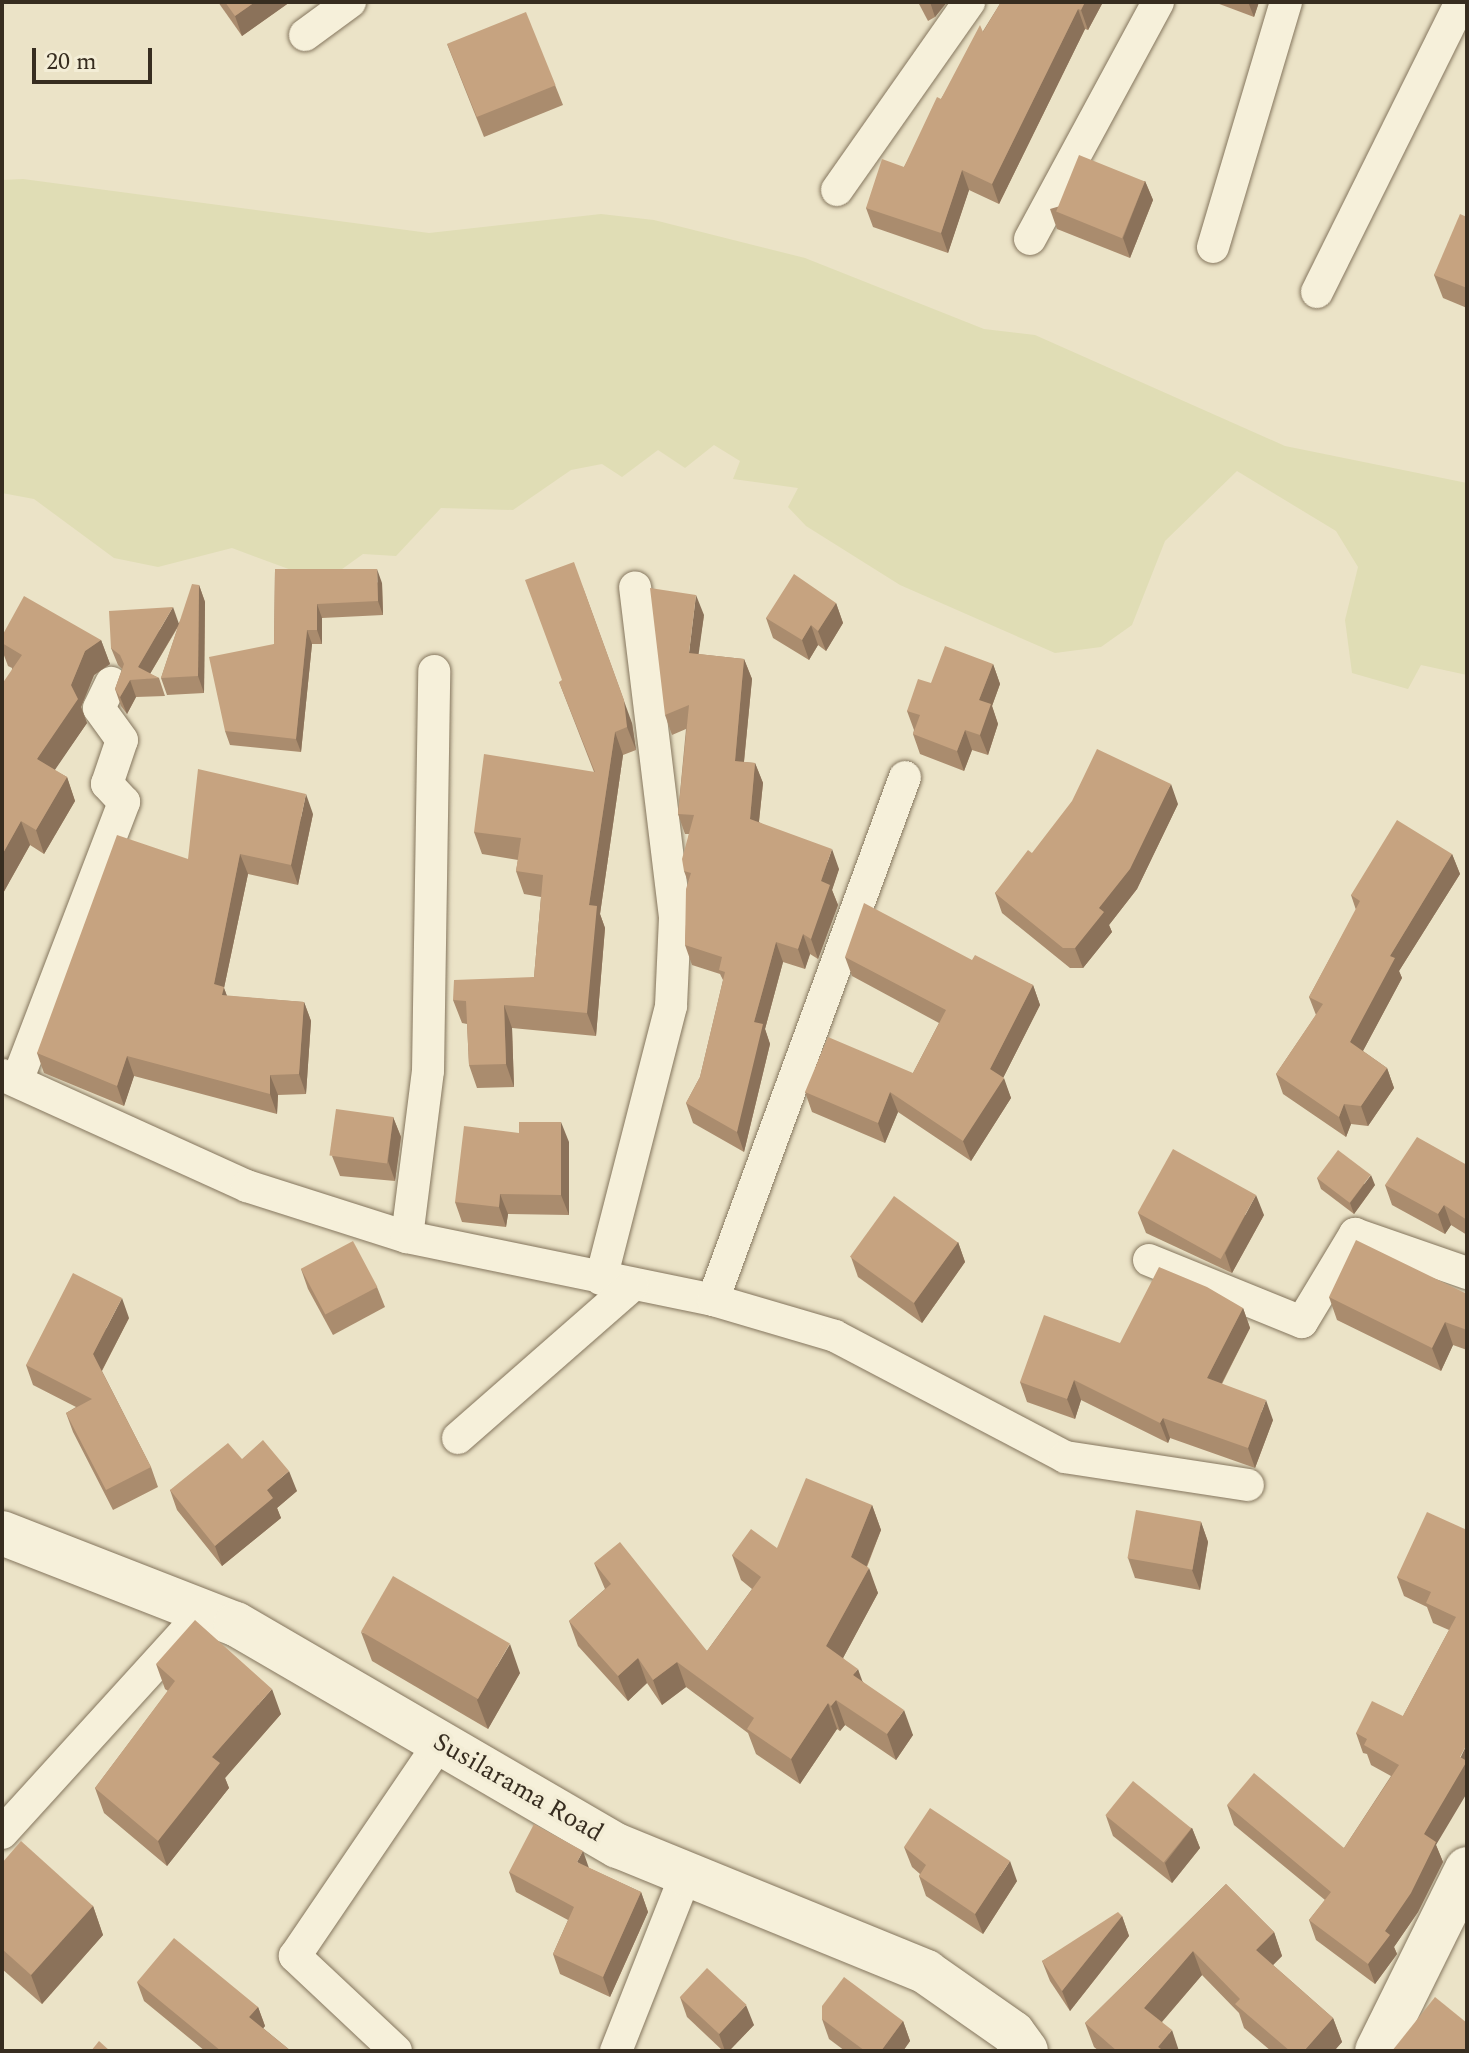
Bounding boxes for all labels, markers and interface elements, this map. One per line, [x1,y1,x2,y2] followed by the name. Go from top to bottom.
[36,32,156,82] scale bar
[46,44,97,80] text: 20 m
[427,1727,609,1849] street label: Susilarama Road

